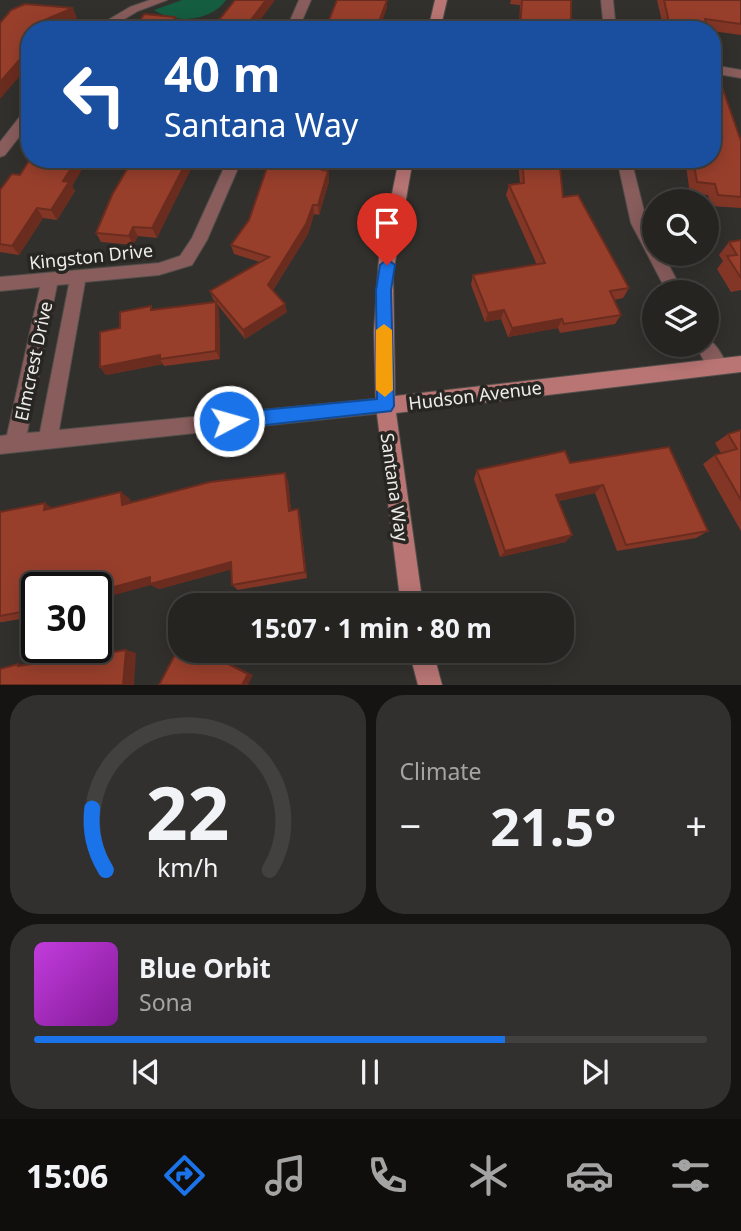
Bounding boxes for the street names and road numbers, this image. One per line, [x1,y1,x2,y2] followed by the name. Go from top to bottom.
[28,238,154,274] street label: Kingston Drive
[9,299,57,423] street label: Elmcrest Drive
[407,375,543,415] street label: Hudson Avenue
[376,431,415,544] street label: Santana Way

